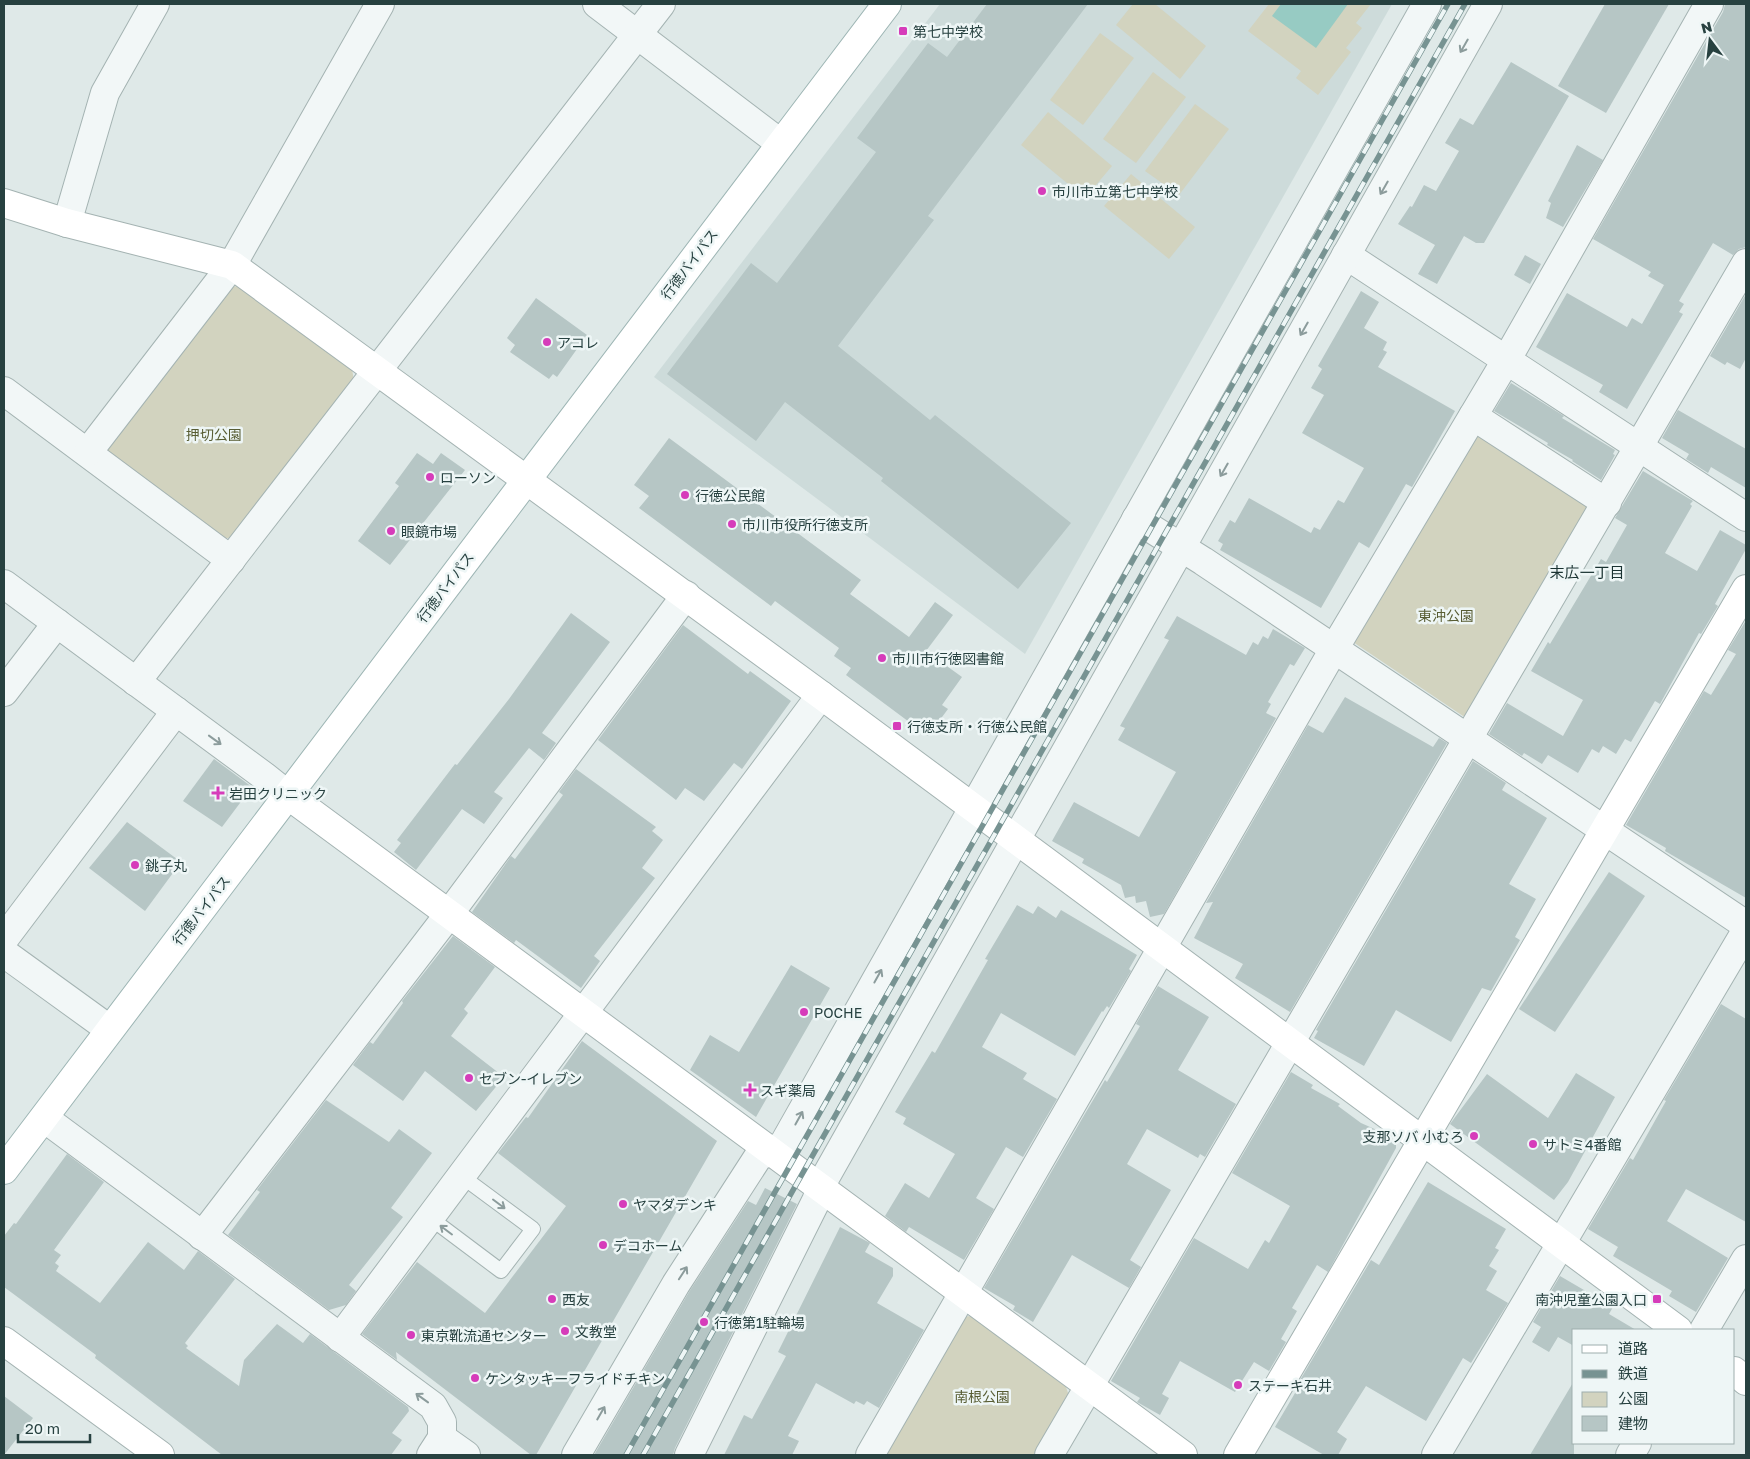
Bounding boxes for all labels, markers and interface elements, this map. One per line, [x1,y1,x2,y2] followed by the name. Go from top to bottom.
[1685,15,1735,65] north arrow
[1699,17,1714,37] text: N
[913,23,983,40] place label: 第七中学校
[897,25,909,37] marker: 第七中学校
[1459,39,1469,53] one-way arrow
[1379,180,1389,194] one-way arrow
[1052,183,1178,200] place label: 市川市立第七中学校
[1036,185,1048,197] marker: 市川市立第七中学校
[657,225,721,303] street label: 行徳バイパス
[1299,321,1308,336] one-way arrow
[557,334,599,351] place label: アコレ
[541,336,553,348] marker: アコレ
[186,426,242,443] park label: 押切公園
[1219,463,1229,478] one-way arrow
[440,469,496,486] place label: ローソン
[424,471,436,483] marker: ローソン
[695,487,765,504] place label: 行徳公民館
[679,489,691,501] marker: 行徳公民館
[742,516,868,533] place label: 市川市役所行徳支所
[726,518,738,530] marker: 市川市役所行徳支所
[401,523,457,540] place label: 眼鏡市場
[385,525,397,537] marker: 眼鏡市場
[413,548,477,626] street label: 行徳バイパス
[1549,563,1625,581] district label: 末広一丁目
[1418,607,1474,624] park label: 東沖公園
[892,650,1004,667] place label: 市川市行徳図書館
[876,652,888,664] marker: 市川市行徳図書館
[907,718,1047,735] place label: 行徳支所・行徳公民館
[891,720,903,732] marker: 行徳支所・行徳公民館
[208,735,222,745] one-way arrow
[229,785,327,802] place label: 岩田クリニック
[211,786,225,800] marker: 岩田クリニック
[145,857,187,874] place label: 銚子丸
[129,859,141,871] marker: 銚子丸
[169,872,233,948] street label: 行徳バイパス
[874,969,884,984] one-way arrow
[814,1004,862,1021] place label: POCHE
[798,1006,810,1018] marker: POCHE
[479,1070,582,1087] place label: セブン-イレブン
[463,1072,475,1084] marker: セブン-イレブン
[760,1082,816,1099] place label: スギ薬局
[744,1084,756,1096] marker: スギ薬局
[794,1111,804,1125] one-way arrow
[1363,1128,1464,1145] place label: 支那ソバ 小むろ
[1468,1130,1480,1142] marker: 支那ソバ 小むろ
[1543,1136,1622,1153] place label: サトミ4番館
[1527,1138,1539,1150] marker: サトミ4番館
[633,1196,717,1213] place label: ヤマダデンキ
[617,1198,629,1210] marker: ヤマダデンキ
[492,1199,505,1210] one-way arrow
[439,1225,453,1235] one-way arrow
[613,1237,683,1254] place label: デコホーム
[597,1239,609,1251] marker: デコホーム
[678,1266,688,1280] one-way arrow
[562,1291,590,1308] place label: 西友
[1535,1291,1647,1308] place label: 南沖児童公園入口
[546,1293,558,1305] marker: 西友
[1651,1293,1663,1305] marker: 南沖児童公園入口
[714,1314,805,1331] place label: 行徳第1駐輪場
[698,1316,710,1328] marker: 行徳第1駐輪場
[575,1323,617,1340] place label: 文教堂
[559,1325,571,1337] marker: 文教堂
[421,1327,547,1344] place label: 東京靴流通センター
[405,1329,417,1341] marker: 東京靴流通センター
[1572,1329,1735,1444] legend
[1618,1339,1648,1357] text: 道路
[1618,1364,1648,1382] text: 鉄道
[485,1370,665,1387] place label: ケンタッキーフライドチキン
[469,1372,481,1384] marker: ケンタッキーフライドチキン
[1248,1377,1332,1394] place label: ステーキ石井
[1232,1379,1244,1391] marker: ステーキ石井
[954,1388,1010,1405] park label: 南根公園
[1618,1389,1648,1407] text: 公園
[415,1393,429,1403] one-way arrow
[596,1406,606,1421] one-way arrow
[18,1412,90,1444] scale bar
[1618,1414,1648,1432] text: 建物
[25,1419,60,1437] text: 20 m

